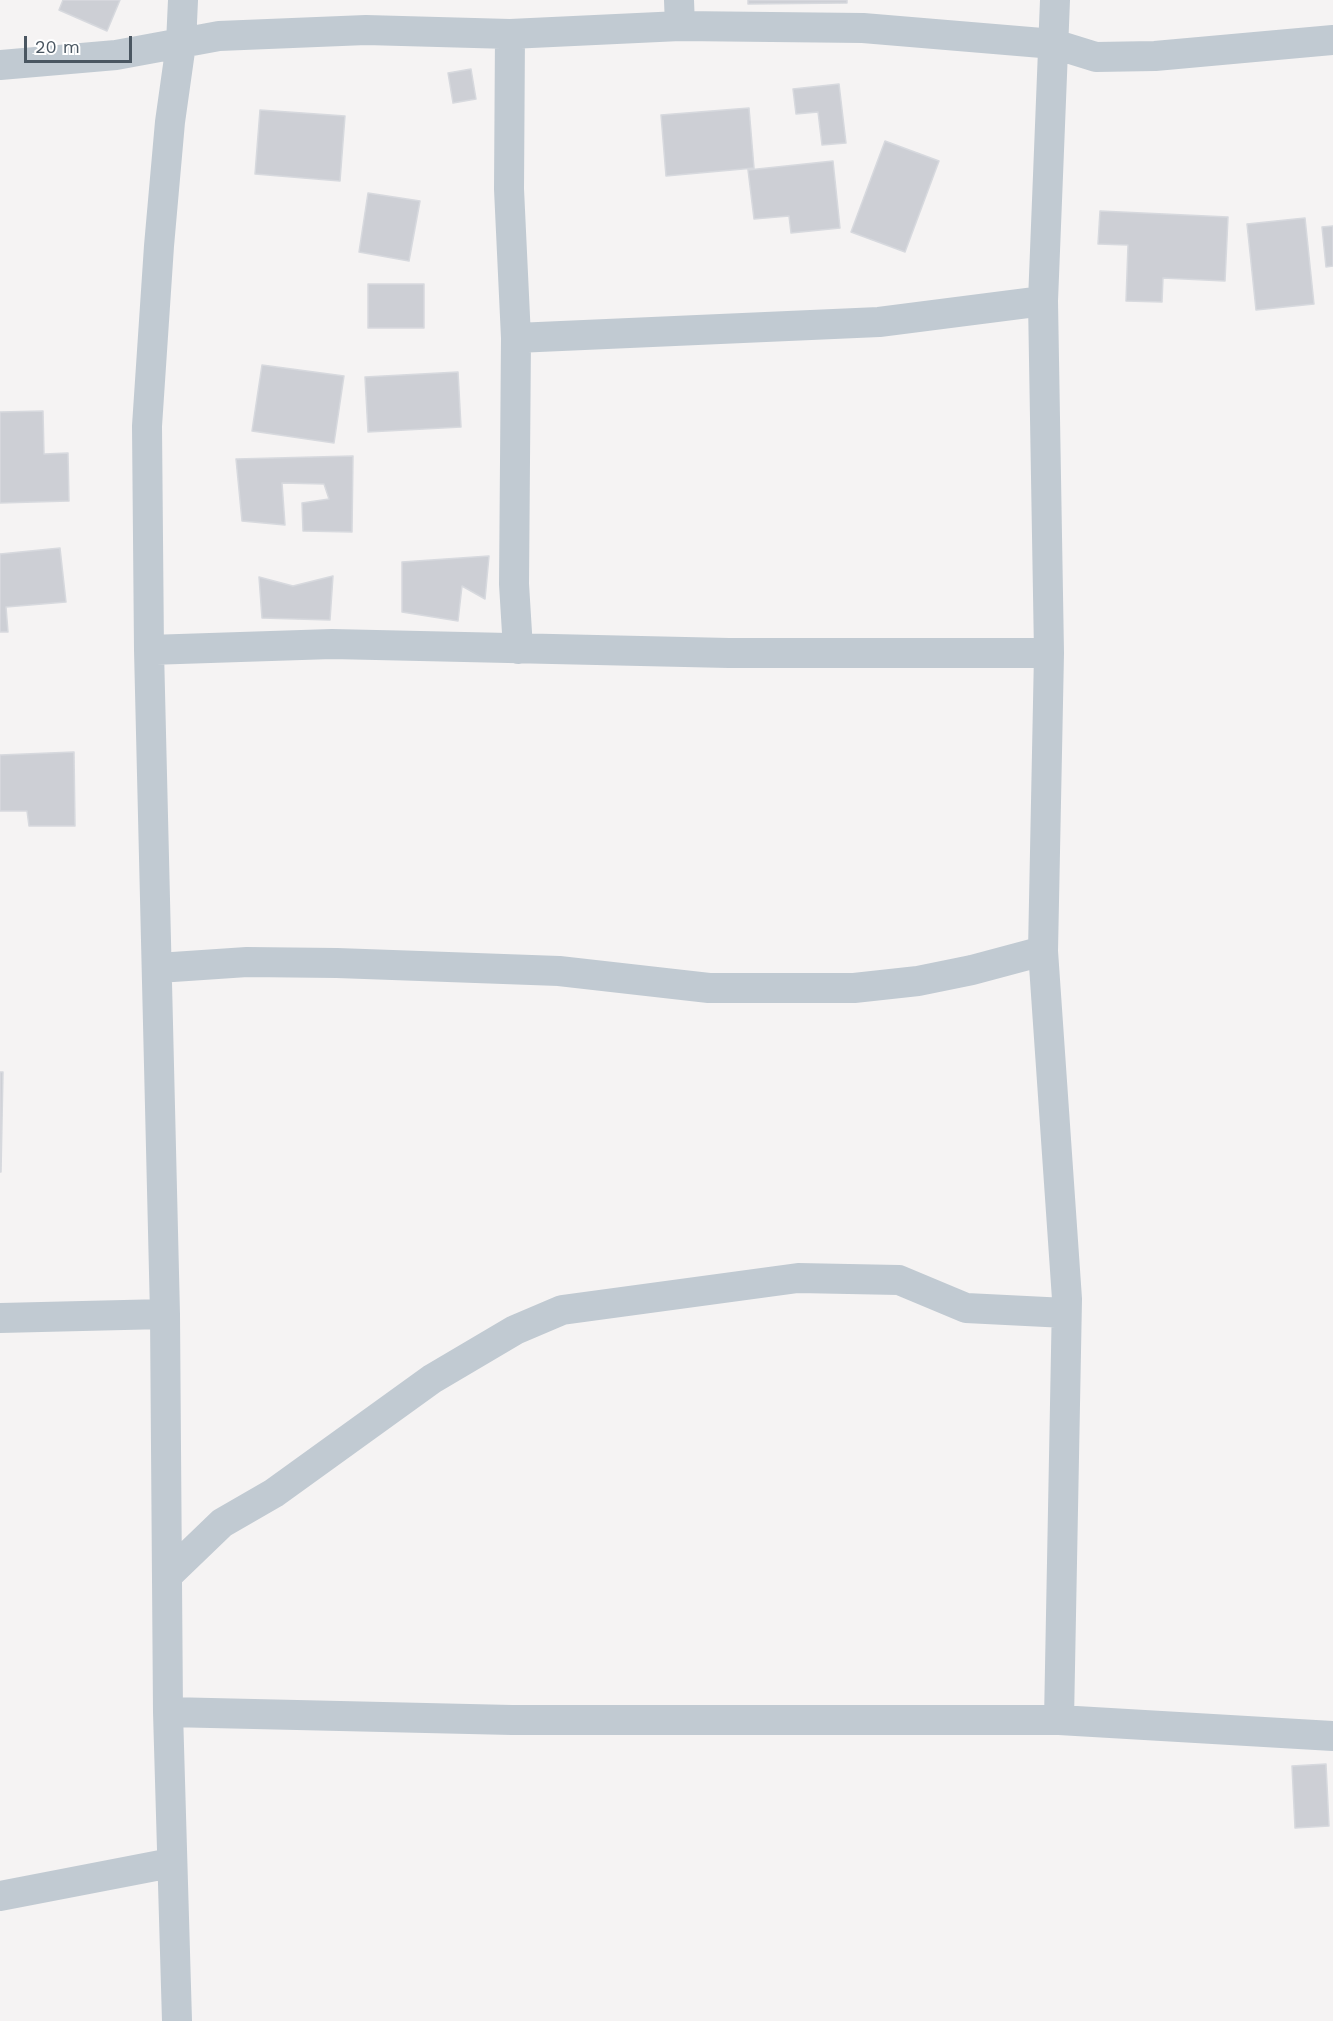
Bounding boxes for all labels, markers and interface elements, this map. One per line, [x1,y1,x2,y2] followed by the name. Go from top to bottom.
[27,24,135,62] scale bar
[35,36,80,57] text: 20 m

